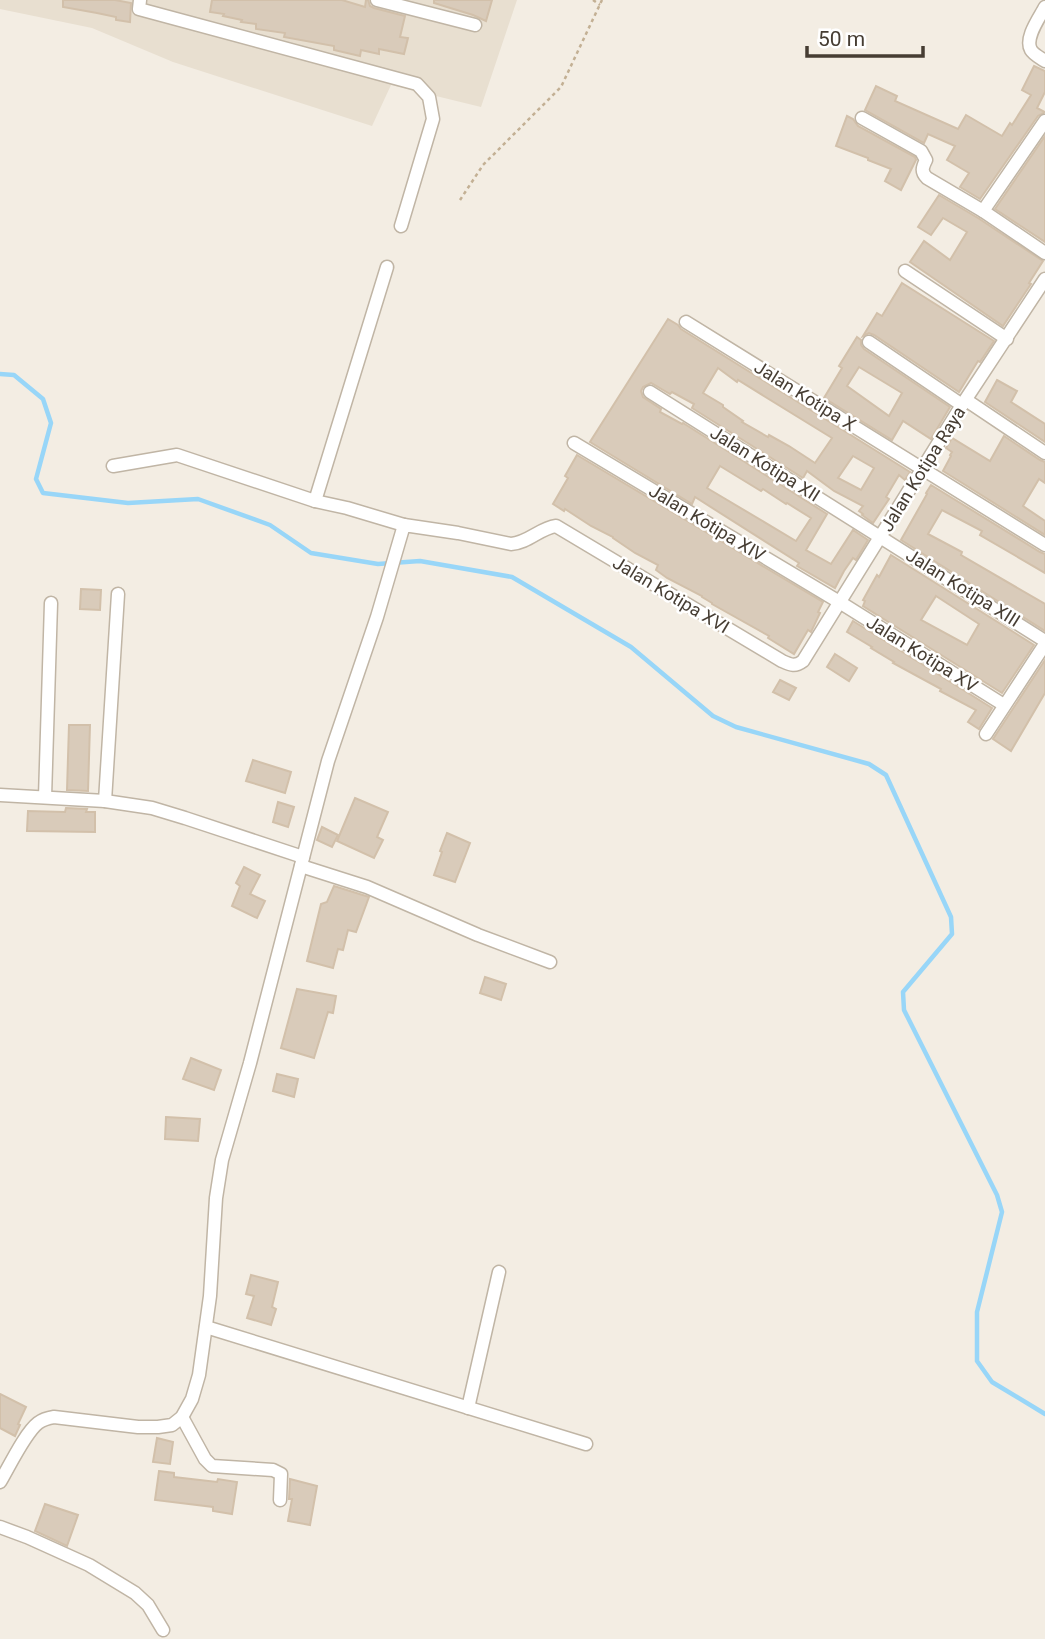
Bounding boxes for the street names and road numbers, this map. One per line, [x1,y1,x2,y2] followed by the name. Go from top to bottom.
[751,356,860,435] street label: Jalan Kotipa X
[876,402,969,535] street label: Jalan Kotipa Raya
[707,421,824,506] street label: Jalan Kotipa XII
[645,480,770,566] street label: Jalan Kotipa XIV
[902,544,1024,631] street label: Jalan Kotipa XIII
[609,552,733,638] street label: Jalan Kotipa XVI
[863,611,982,696] street label: Jalan Kotipa XV

